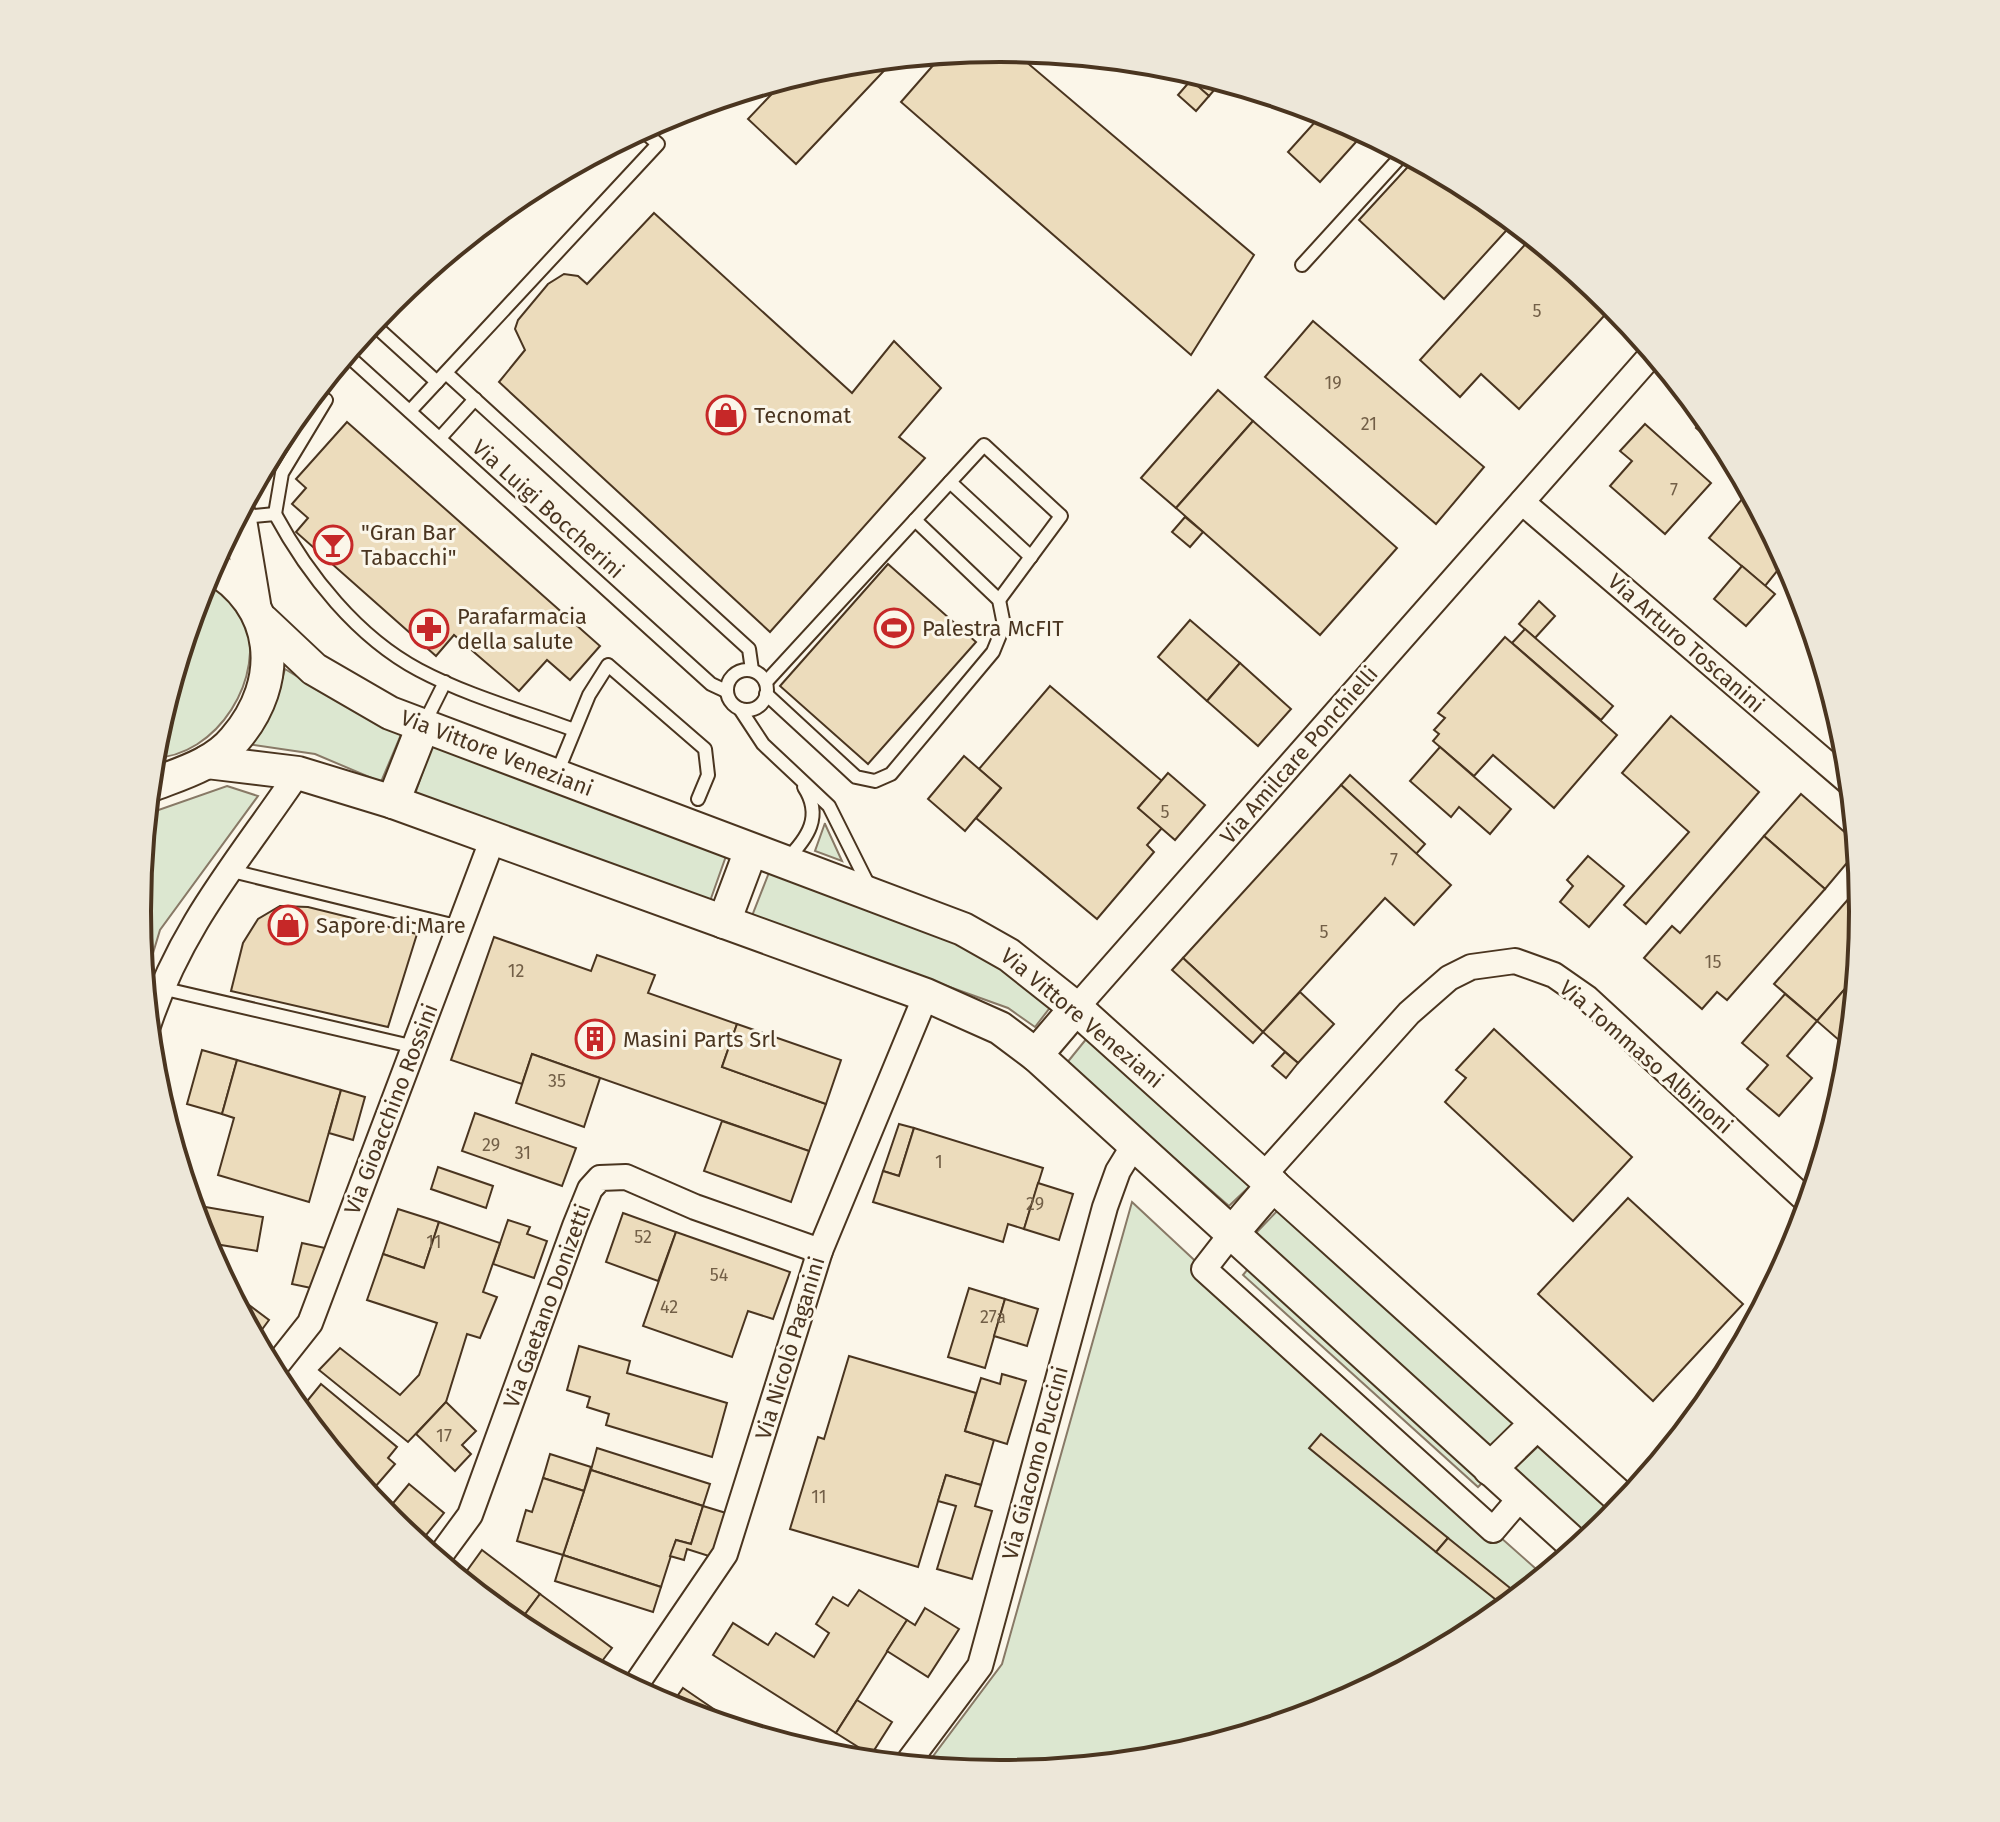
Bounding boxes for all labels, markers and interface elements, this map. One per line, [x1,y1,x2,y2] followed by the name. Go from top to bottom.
[1532,300,1542,322] house number: 5
[1324,372,1342,394] house number: 19
[705,394,747,436] shop icon: Tecnomat
[754,402,851,429] place label: Tecnomat
[1361,413,1377,435] house number: 21
[467,434,629,584] street label: Via Luigi Boccherini
[1670,479,1678,501] house number: 7
[361,519,457,571] place label: "Gran Bar Tabacchi"
[312,524,354,566] bar icon: "Gran Bar Tabacchi"
[1602,568,1770,718] street label: Via Arturo Toscanini
[457,603,587,655] place label: Parafarmacia della salute
[873,607,915,649] sports icon: Palestra McFIT
[408,608,450,650] pharmacy icon: Parafarmacia della salute
[922,615,1064,642] place label: Palestra McFIT
[1214,661,1384,849] street label: Via Amilcare Ponchielli
[397,704,597,802] street label: Via Vittore Veneziani
[1160,801,1170,823] house number: 5
[1390,849,1398,871] house number: 7
[267,904,309,946] shop icon: Sapore di Mare
[316,912,466,939] place label: Sapore di Mare
[1319,921,1329,943] house number: 5
[995,942,1169,1094] street label: Via Vittore Veneziani
[1705,951,1721,973] house number: 15
[508,960,524,982] house number: 12
[1554,974,1738,1140] street label: Via Tommaso Albinoni
[338,1000,444,1218] street label: Via Gioacchino Rossini
[574,1018,616,1060] building icon: Masini Parts Srl
[623,1026,776,1053] place label: Masini Parts Srl
[548,1070,566,1092] house number: 35
[482,1134,500,1156] house number: 29
[515,1142,531,1164] house number: 31
[935,1151,943,1173] house number: 1
[1026,1193,1044,1215] house number: 29
[498,1200,596,1412] street label: Via Gaetano Donizetti
[634,1226,652,1248] house number: 52
[426,1231,442,1253] house number: 11
[749,1253,831,1443] street label: Via Nicolò Paganini
[710,1264,729,1286] house number: 54
[660,1296,678,1318] house number: 42
[980,1306,1006,1328] house number: 27a
[996,1363,1074,1563] street label: Via Giacomo Puccini
[436,1425,452,1447] house number: 17
[811,1486,827,1508] house number: 11

